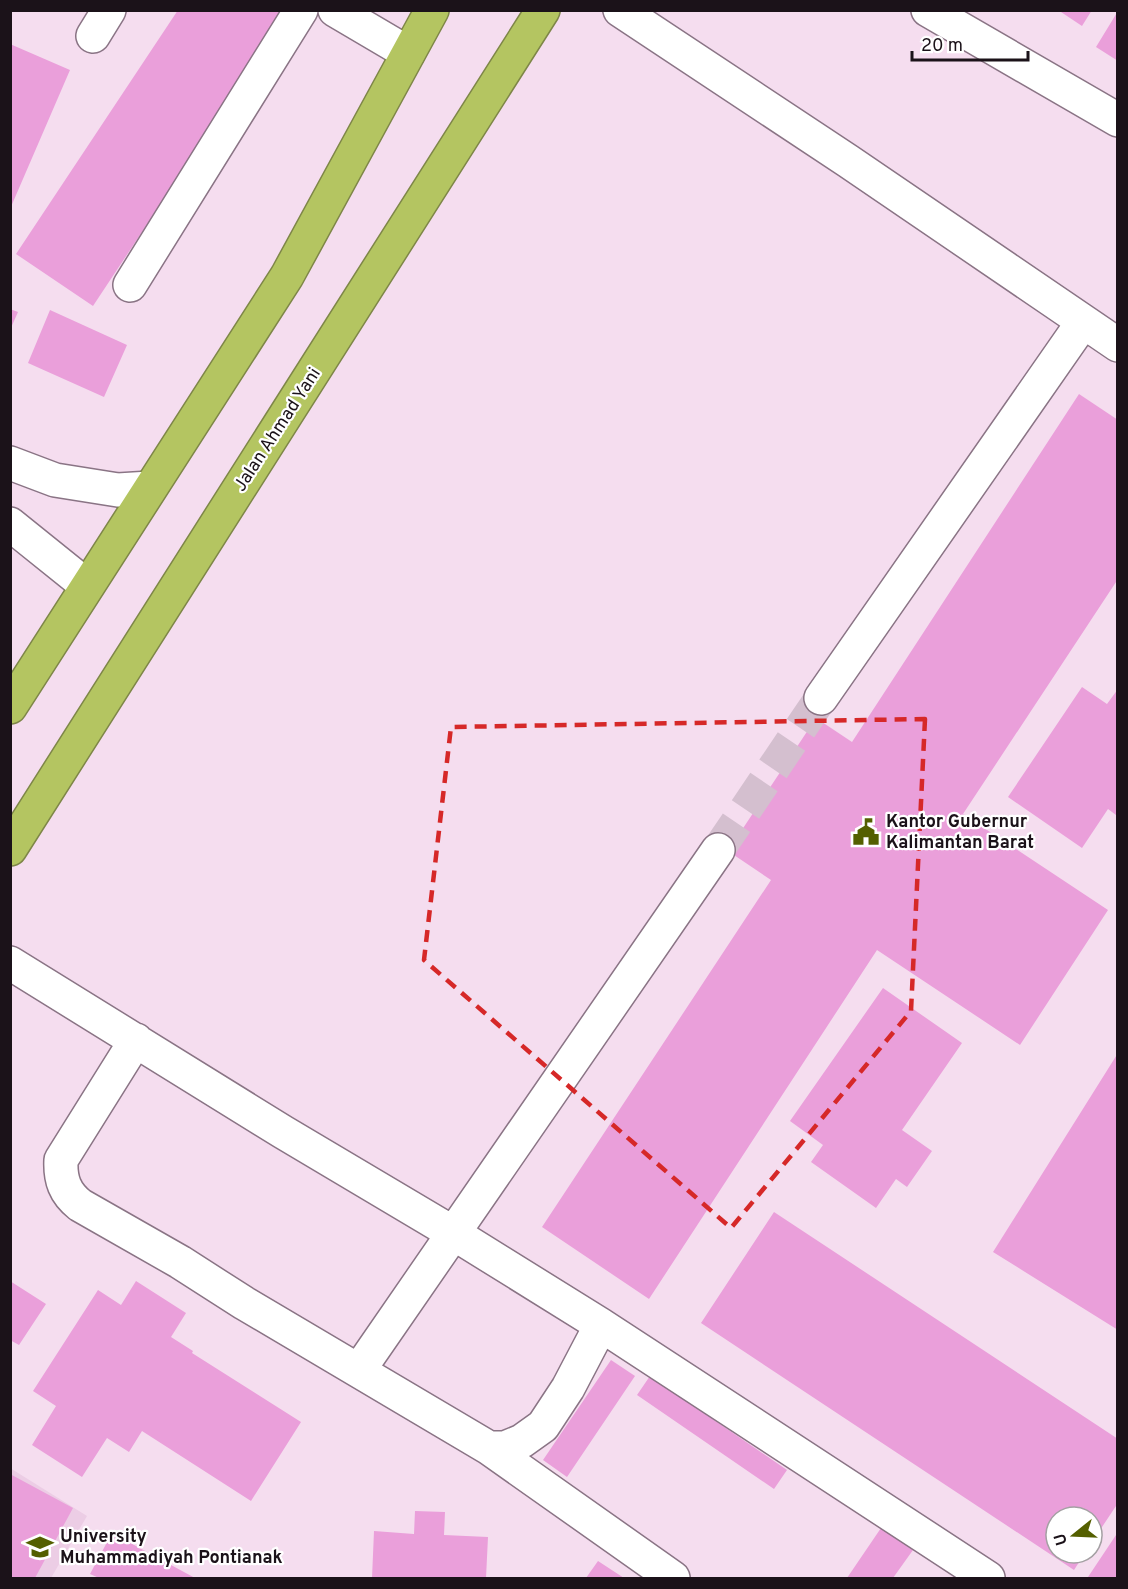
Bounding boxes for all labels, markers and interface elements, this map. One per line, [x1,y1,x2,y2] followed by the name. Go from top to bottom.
[912,24,1028,62] scale bar
[921,35,963,58] text: 20 m
[229,364,327,496] street label: Jalan Ahmad Yani
[886,811,1034,855] place label: Kantor Gubernur Kalimantan Barat
[851,817,881,847] public building icon: Kantor Gubernur Kalimantan Barat
[1044,1505,1104,1565] north arrow
[60,1526,283,1570] place label: University Muhammadiyah Pontianak
[1050,1531,1073,1548] text: U
[25,1532,55,1562] school or university icon: University Muhammadiyah Pontianak

